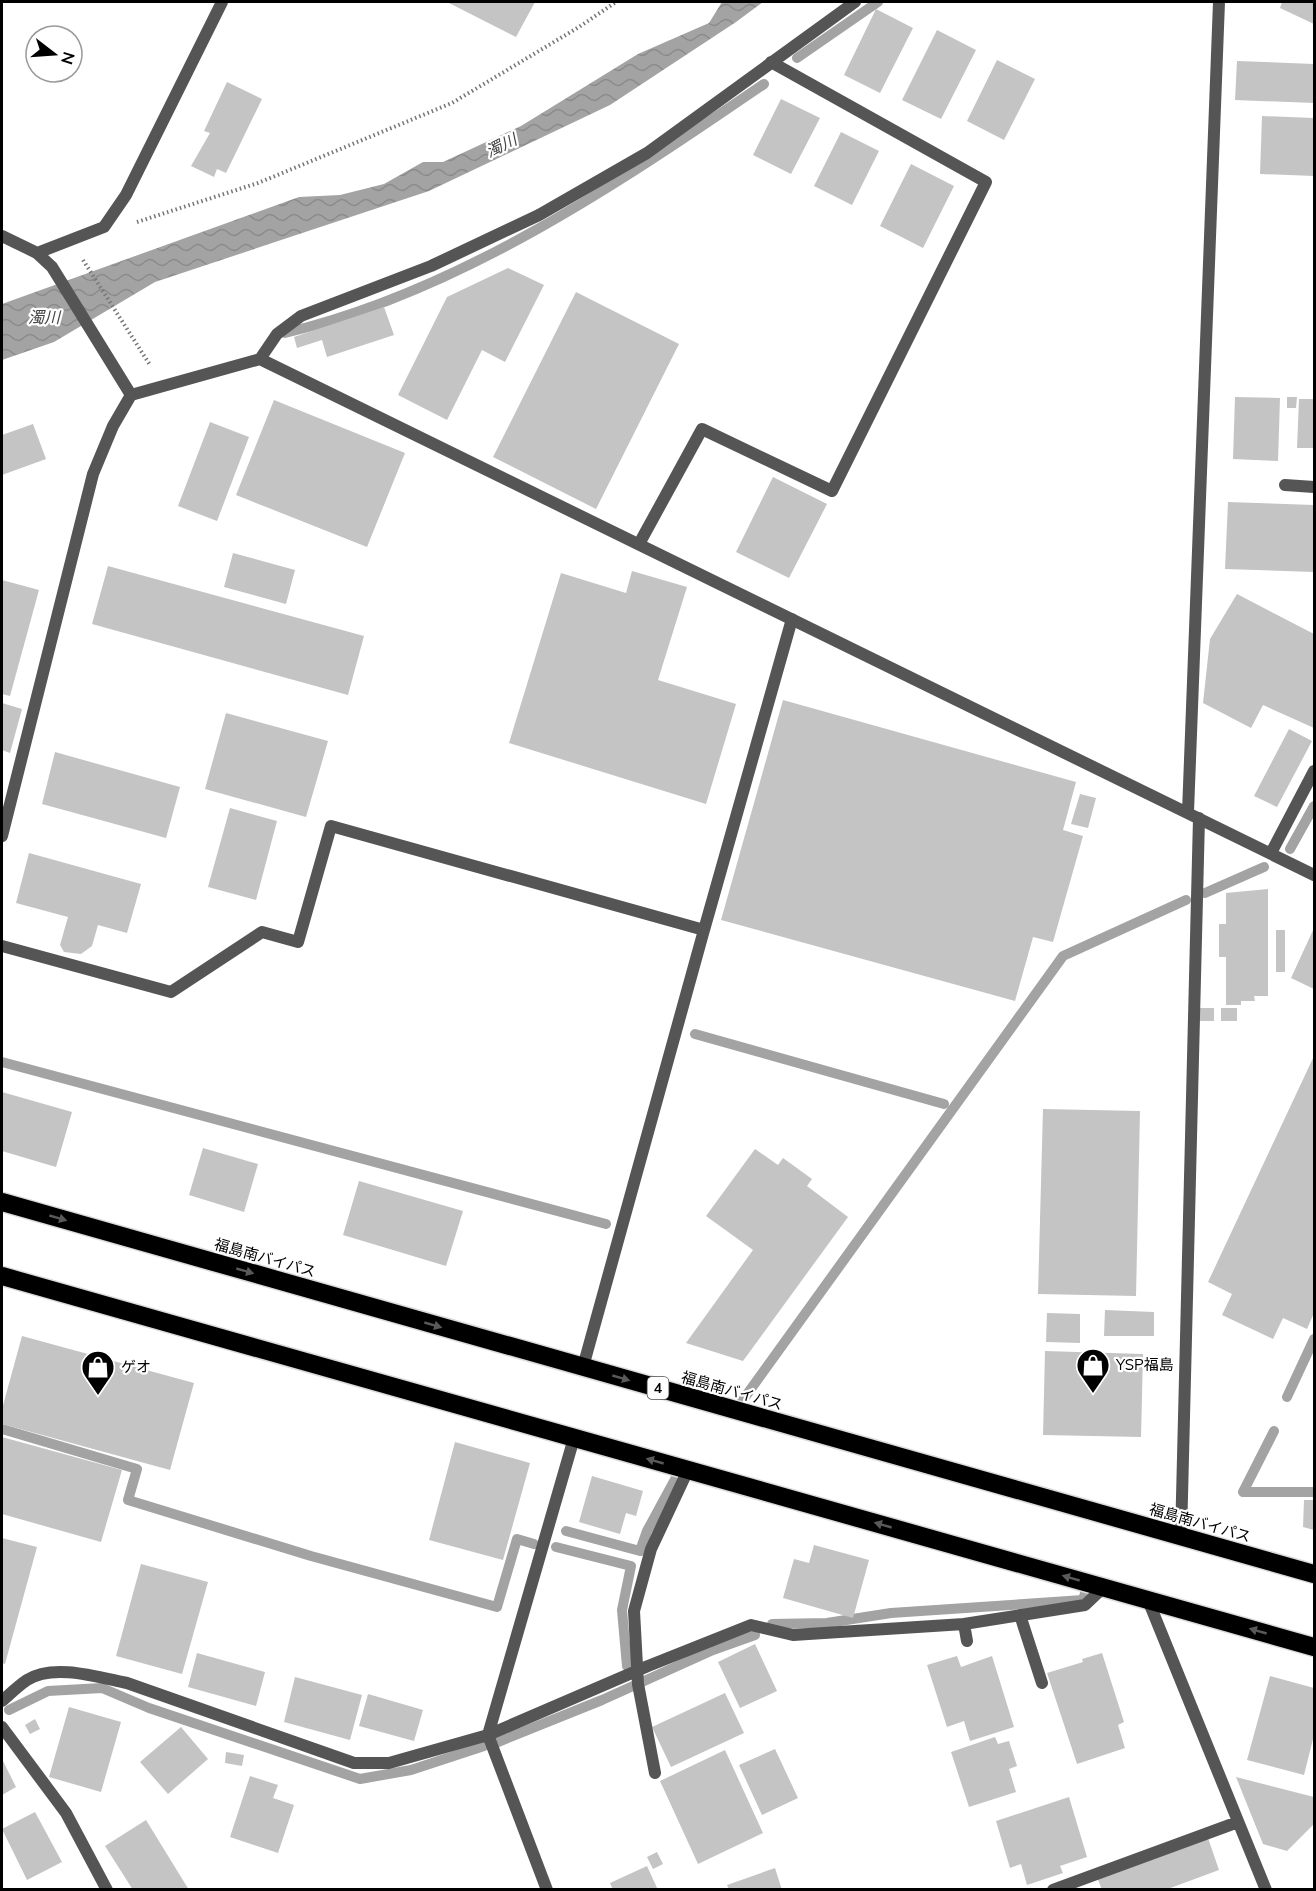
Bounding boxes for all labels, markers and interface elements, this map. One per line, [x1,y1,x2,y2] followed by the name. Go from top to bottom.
[24,24,84,84] north arrow
[57,50,80,67] text: N
[482,128,522,161] water label: 濁川
[28,307,62,327] water label: 濁川
[49,1214,67,1223] one-way arrow
[212,1234,318,1281] street label: 福島南バイパス
[236,1267,255,1277] one-way arrow
[424,1320,442,1330] one-way arrow
[1075,1347,1111,1394] shop icon: YSP福島
[80,1349,116,1396] shop icon: ゲオ
[1115,1355,1174,1374] place label: YSP福島
[121,1357,151,1376] place label: ゲオ
[679,1367,785,1414] street label: 福島南バイパス
[612,1374,630,1383] one-way arrow
[648,1377,668,1399] road number: 4
[646,1455,664,1465] one-way arrow
[1147,1499,1253,1546] street label: 福島南バイパス
[874,1520,892,1529] one-way arrow
[1061,1573,1079,1582] one-way arrow
[1249,1626,1267,1635] one-way arrow

